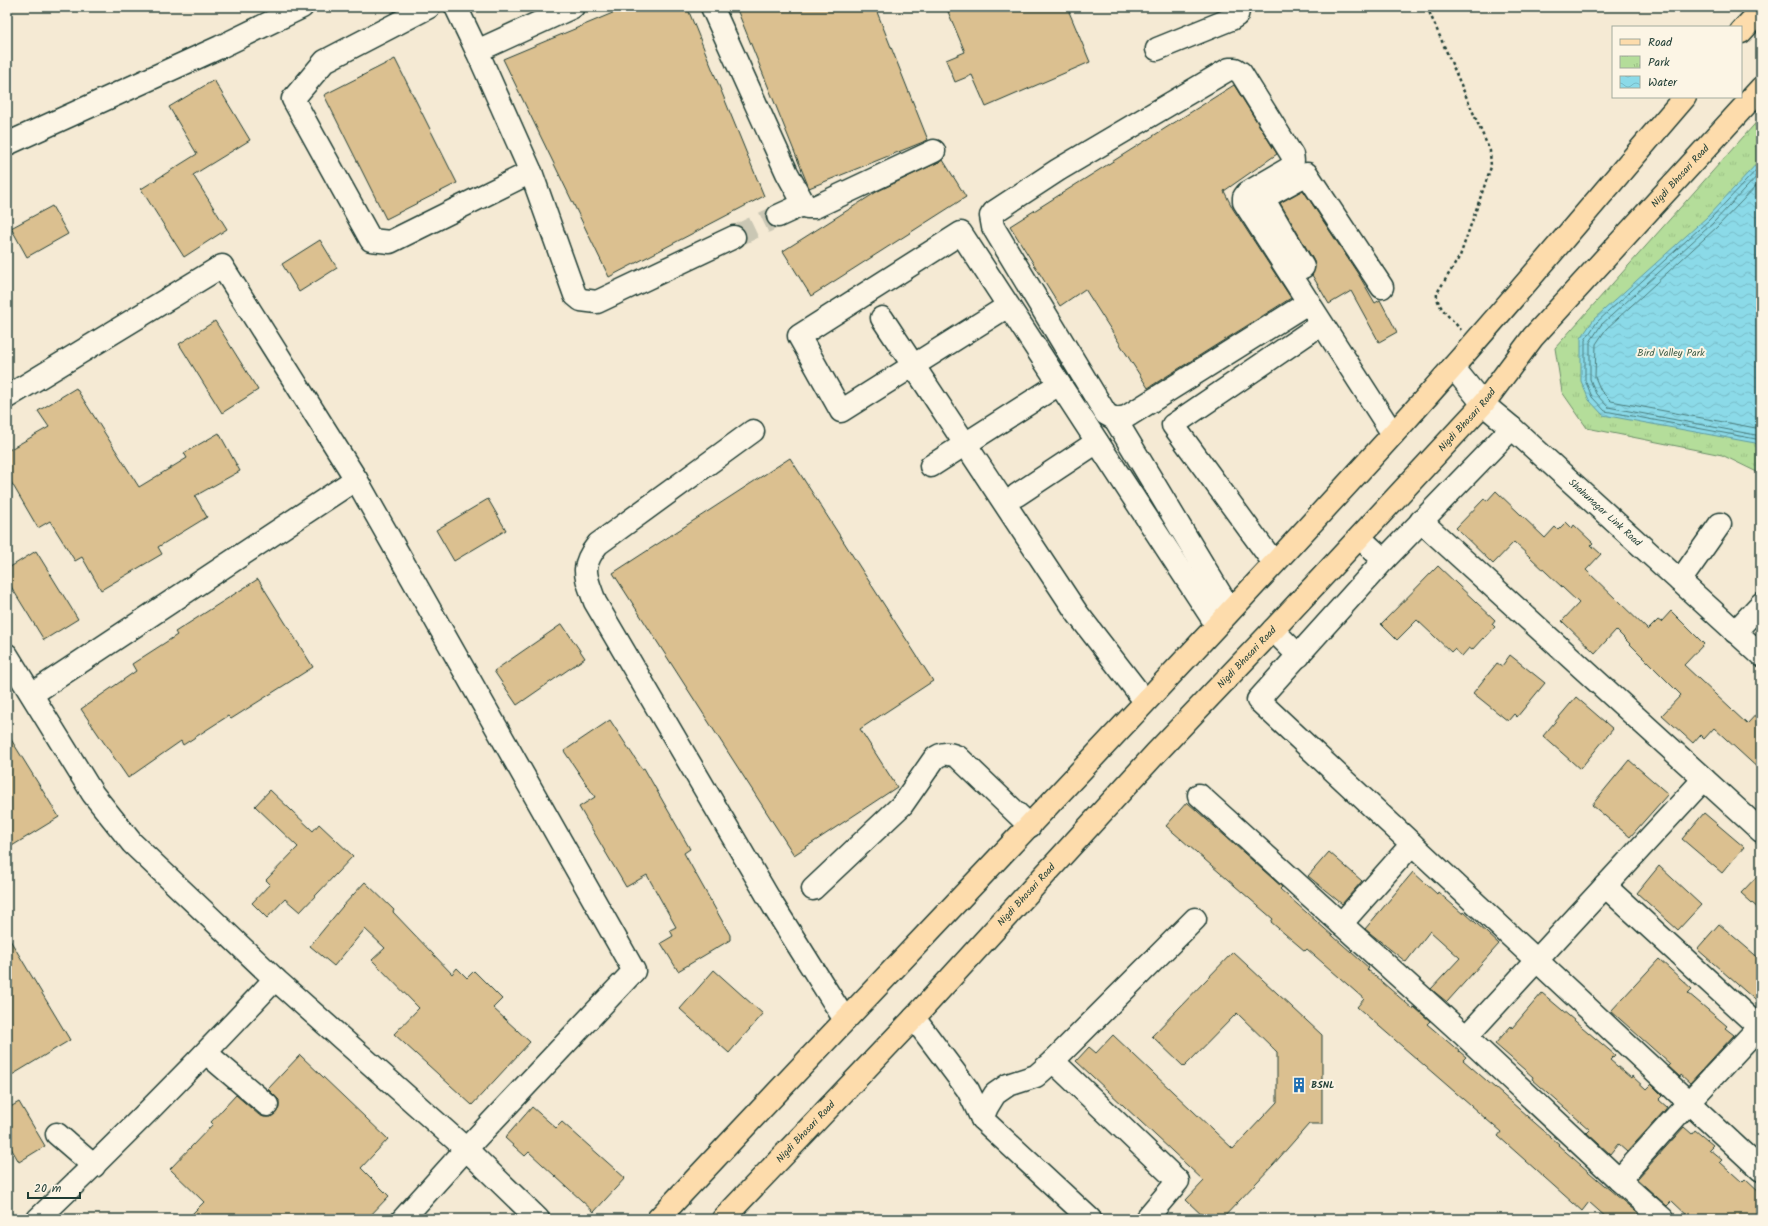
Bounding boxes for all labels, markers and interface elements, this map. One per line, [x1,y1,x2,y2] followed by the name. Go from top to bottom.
[1612,26,1742,98] legend
[1648,33,1673,52] text: Road
[1648,53,1670,72] text: Park
[1648,73,1678,92] text: Water
[1647,140,1714,211] street label: Nigdi Bhosari Road
[1637,345,1705,361] park label: Bird Valley Park
[1435,384,1501,455] street label: Nigdi Bhosari Road
[1565,475,1646,551] street label: Shahunagar Link Road
[1213,622,1281,692] street label: Nigdi Bhosari Road
[993,859,1060,930] street label: Nigdi Bhosari Road
[1290,1076,1308,1094] building icon: BSNL
[1311,1077,1335,1093] place label: BSNL
[772,1097,840,1167] street label: Nigdi Bhosari Road
[28,1174,80,1200] scale bar
[34,1179,62,1198] text: 20 m

